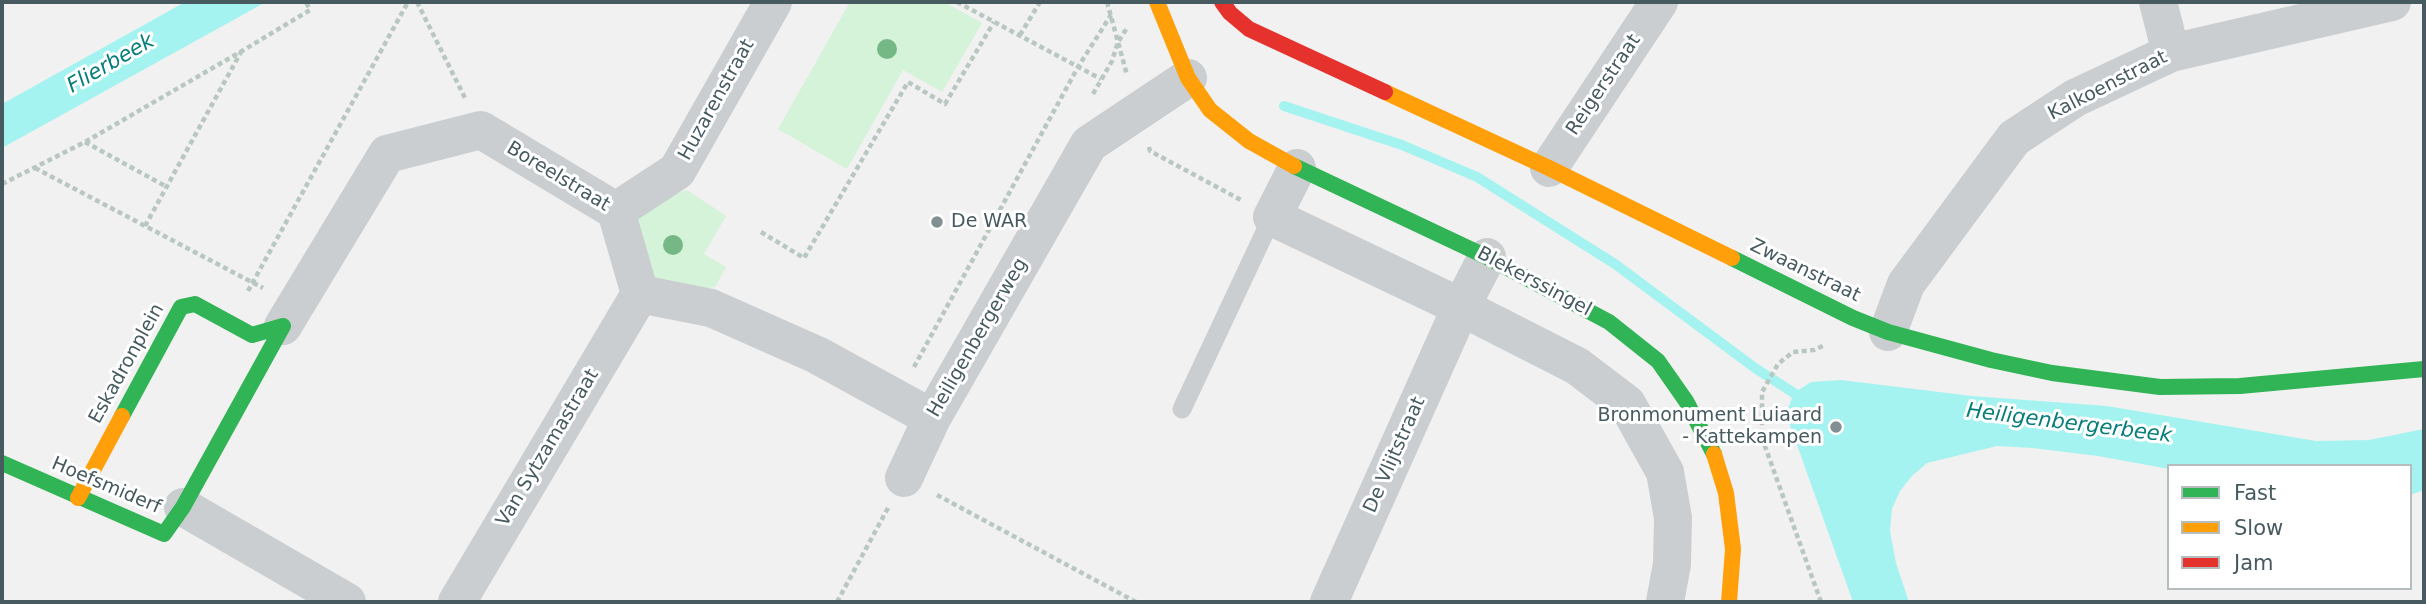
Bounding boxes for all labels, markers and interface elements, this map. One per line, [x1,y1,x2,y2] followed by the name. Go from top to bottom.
[63,29,159,99] water label: Flierbeek
[1562,30,1646,140] street label: Reigerstraat
[674,35,760,165] street label: Huzarenstraat
[2045,46,2171,126] street label: Kalkoenstraat
[502,137,614,217] street label: Boreelstraat
[951,211,1027,233] place label: De WAR
[929,214,945,230] marker: De WAR
[1746,234,1864,308] street label: Zwaanstraat
[1473,242,1595,322] street label: Blekerssingel
[923,254,1033,422] street label: Heiligenbergerweg
[85,300,169,428] street label: Eskadronplein
[492,365,604,531] street label: Van Sytzamastraat
[1359,393,1431,517] street label: De Vlijtstraat
[1965,399,2173,449] water label: Heiligenbergerbeek
[1598,405,1822,449] place label: Bronmonument Luiaard - Kattekampen
[1828,419,1844,435] marker: Bronmonument Luiaard - Kattekampen
[48,453,164,519] street label: Hoefsmiderf
[2167,464,2412,590] legend
[2234,481,2276,505] text: Fast
[2234,516,2283,540] text: Slow
[2234,551,2274,575] text: Jam

